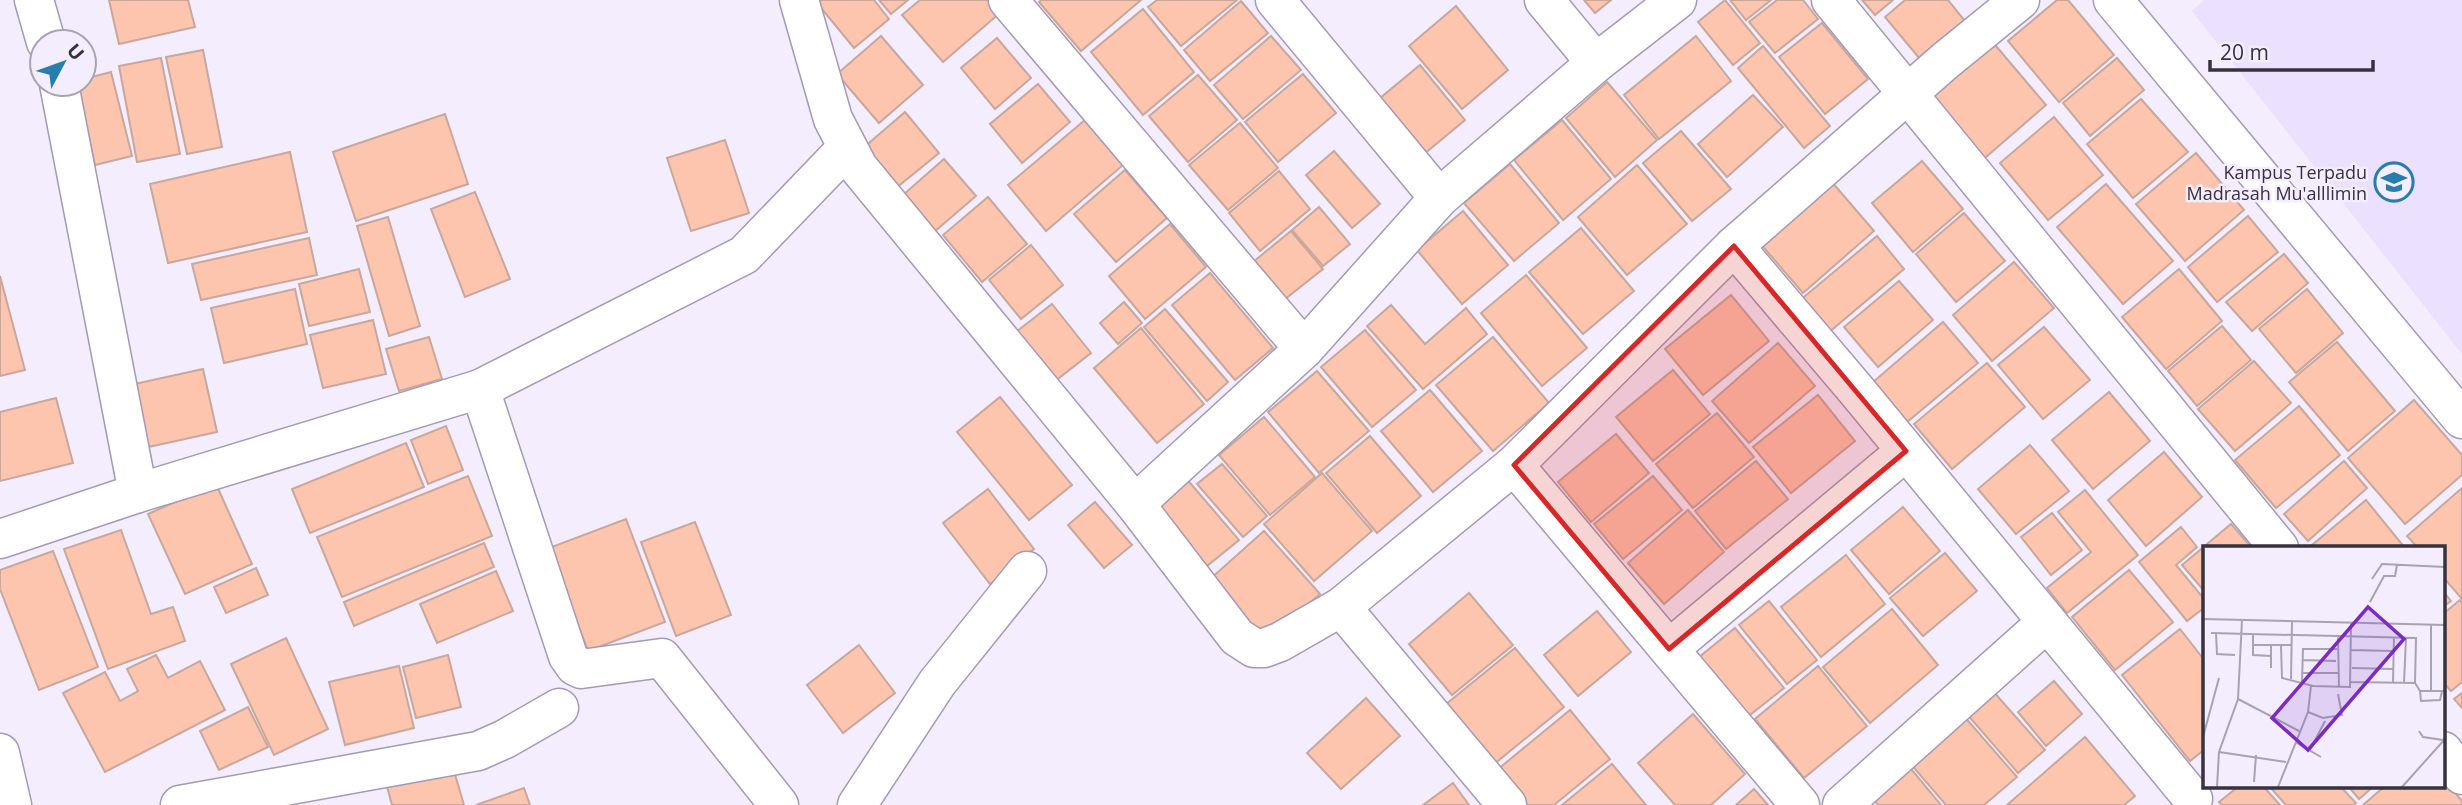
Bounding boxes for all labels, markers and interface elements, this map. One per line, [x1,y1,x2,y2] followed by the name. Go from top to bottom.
[28,28,98,98] north arrow
[2210,28,2373,72] scale bar
[61,38,90,66] text: U
[2220,38,2269,66] text: 20 m
[2187,160,2367,205] place label: Kampus Terpadu Madrasah Mu'alllimin
[2373,161,2415,203] school or university icon: Kampus Terpadu Madrasah Mu'alllimin
[2203,546,2444,788] inset map

